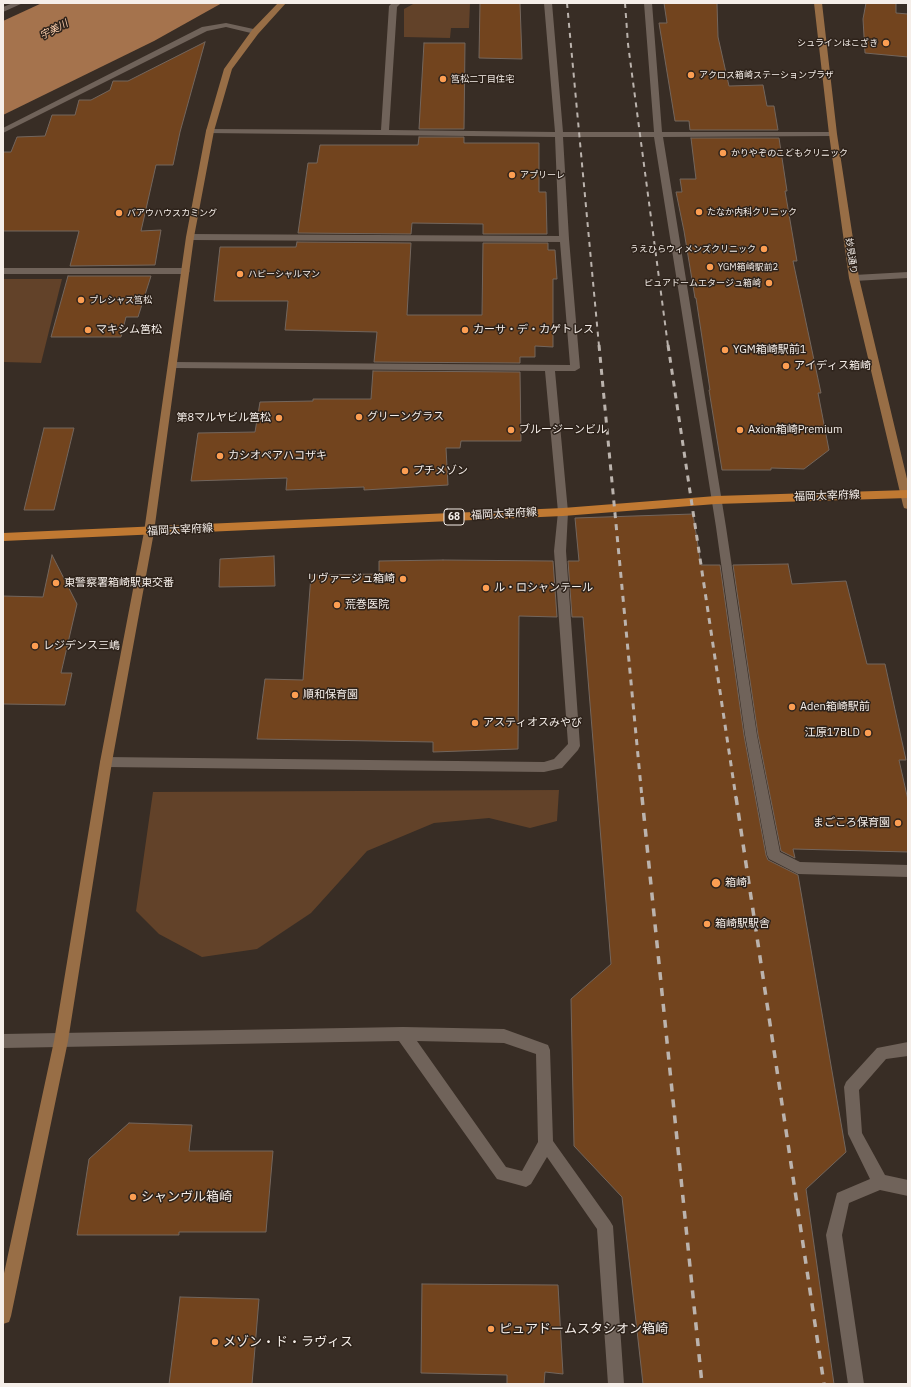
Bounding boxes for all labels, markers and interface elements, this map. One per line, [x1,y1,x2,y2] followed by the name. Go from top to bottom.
[38,18,70,42] water label: 宇美川
[797,38,878,48] place label: シュラインはこざき
[881,38,891,48] marker: シュラインはこざき
[686,70,696,80] marker: アクロス箱崎ステーションプラザ
[699,70,834,80] place label: アクロス箱崎ステーションプラザ
[438,74,448,84] marker: 筥松二丁目住宅
[451,74,514,84] place label: 筥松二丁目住宅
[718,148,728,158] marker: かりやぞのこどもクリニック
[731,148,848,158] place label: かりやぞのこどもクリニック
[507,170,517,180] marker: アプリーレ
[520,170,565,180] place label: アプリーレ
[694,207,704,217] marker: たなか内科クリニック
[707,207,797,217] place label: たなか内科クリニック
[114,208,124,218] marker: バアウハウスカミング
[127,208,217,218] place label: バアウハウスカミング
[843,237,859,275] street label: 妙見通り
[630,244,756,254] place label: うえひらウィメンズクリニック
[759,244,769,254] marker: うえひらウィメンズクリニック
[705,262,715,272] marker: YGM箱崎駅前2
[718,262,778,272] place label: YGM箱崎駅前2
[235,269,245,279] marker: ハピーシャルマン
[248,269,320,279] place label: ハピーシャルマン
[644,278,761,288] place label: ピュアドームエタージュ箱崎
[764,278,774,288] marker: ピュアドームエタージュ箱崎
[76,295,86,305] marker: プレシャス筥松
[89,295,152,305] place label: プレシャス筥松
[96,323,162,337] place label: マキシム筥松
[473,323,594,337] place label: カーサ・デ・カゲトレス
[83,325,93,335] marker: マキシム筥松
[460,325,470,335] marker: カーサ・デ・カゲトレス
[733,343,806,357] place label: YGM箱崎駅前1
[720,345,730,355] marker: YGM箱崎駅前1
[794,359,871,373] place label: アイディス箱崎
[781,361,791,371] marker: アイディス箱崎
[367,410,444,424] place label: グリーングラス
[176,411,271,425] place label: 第8マルヤビル筥松
[354,412,364,422] marker: グリーングラス
[274,413,284,423] marker: 第8マルヤビル筥松
[519,423,607,437] place label: ブルージーンビル
[748,423,843,437] place label: Axion箱崎Premium
[506,425,516,435] marker: ブルージーンビル
[735,425,745,435] marker: Axion箱崎Premium
[228,449,327,463] place label: カシオペアハコザキ
[215,451,225,461] marker: カシオペアハコザキ
[413,464,468,478] place label: プチメゾン
[400,466,410,476] marker: プチメゾン
[794,488,860,504] street label: 福岡太宰府線
[471,506,537,522] street label: 福岡太宰府線
[444,509,464,525] road number: 68
[147,522,213,538] street label: 福岡太宰府線
[307,572,395,586] place label: リヴァージュ箱崎
[398,574,408,584] marker: リヴァージュ箱崎
[64,576,174,590] place label: 東警察署箱崎駅東交番
[51,578,61,588] marker: 東警察署箱崎駅東交番
[494,581,593,595] place label: ル・ロシャンテール
[481,583,491,593] marker: ル・ロシャンテール
[345,598,389,612] place label: 荒巻医院
[332,600,342,610] marker: 荒巻医院
[43,639,120,653] place label: レジデンス三嶋
[30,641,40,651] marker: レジデンス三嶋
[303,688,358,702] place label: 順和保育園
[290,690,300,700] marker: 順和保育園
[800,700,870,714] place label: Aden箱崎駅前
[787,702,797,712] marker: Aden箱崎駅前
[483,716,582,730] place label: アスティオスみやび
[470,718,480,728] marker: アスティオスみやび
[805,726,860,740] place label: 江原17BLD
[863,728,873,738] marker: 江原17BLD
[813,816,890,830] place label: まごころ保育園
[893,818,903,828] marker: まごころ保育園
[725,876,747,890] place label: 箱崎
[710,877,722,889] marker: 箱崎
[715,917,770,931] place label: 箱崎駅駅舎
[702,919,712,929] marker: 箱崎駅駅舎
[141,1189,232,1205] place label: シャンヴル箱崎
[128,1192,138,1202] marker: シャンヴル箱崎
[499,1321,668,1337] place label: ピュアドームスタシオン箱崎
[486,1324,496,1334] marker: ピュアドームスタシオン箱崎
[223,1334,353,1350] place label: メゾン・ド・ラヴィス
[210,1337,220,1347] marker: メゾン・ド・ラヴィス

